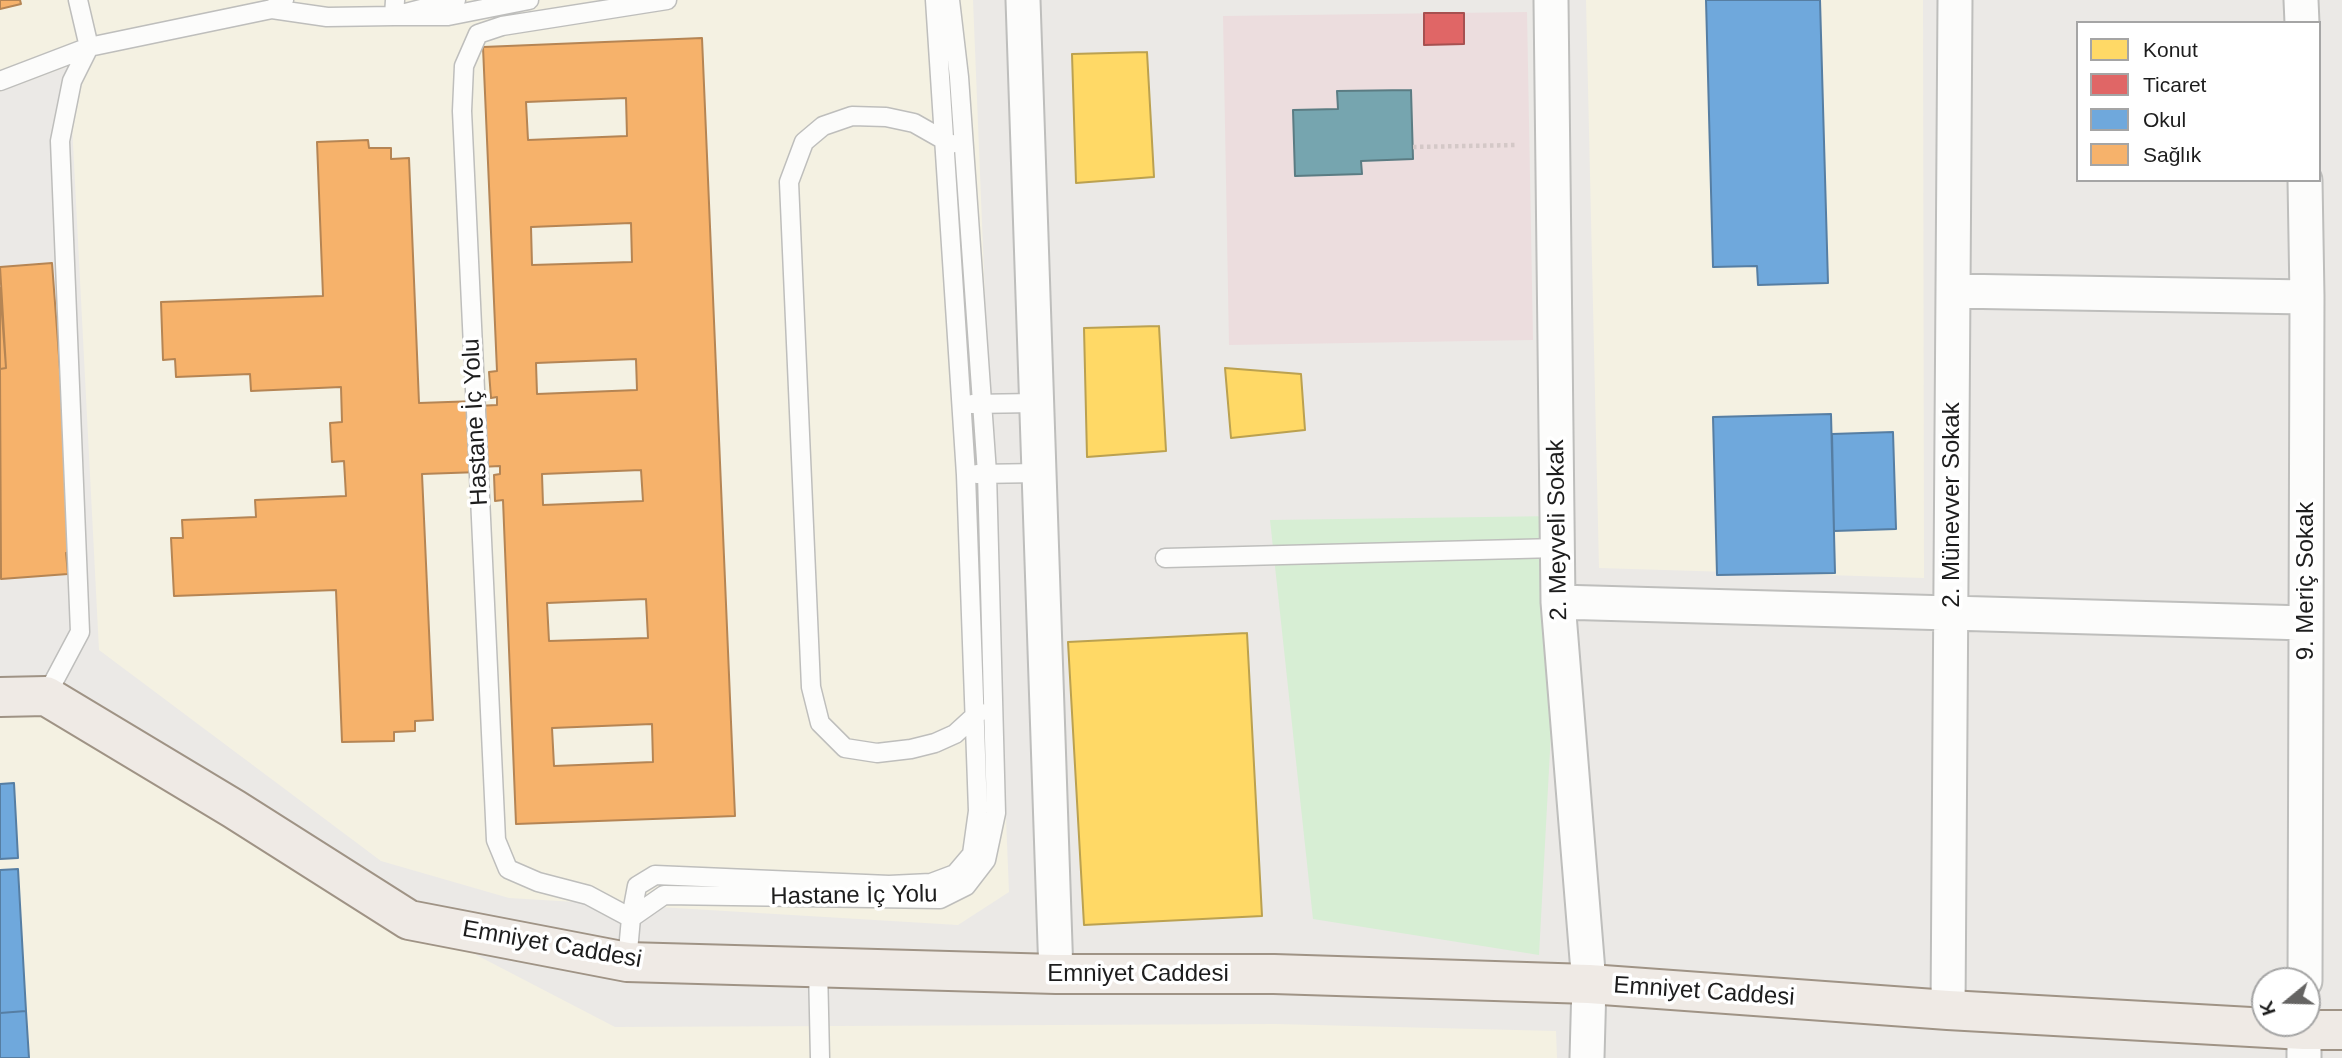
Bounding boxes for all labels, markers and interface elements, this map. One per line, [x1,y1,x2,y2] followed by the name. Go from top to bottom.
[2076,21,2321,182] legend
[2143,38,2198,61] text: Konut
[2143,73,2206,96] text: Ticaret
[2143,108,2186,131] text: Okul
[2143,143,2201,166] text: Sağlık
[457,338,495,506] street label: Hastane İç Yolu
[1938,402,1966,608] street label: 2. Münevver Sokak
[1542,439,1574,621] street label: 2. Meyveli Sokak
[2292,502,2320,660] street label: 9. Meriç Sokak
[770,880,938,912] street label: Hastane İç Yolu
[460,915,644,975] street label: Emniyet Caddesi
[1047,960,1229,988] street label: Emniyet Caddesi
[2251,967,2321,1037] north arrow
[1613,971,1795,1013] street label: Emniyet Caddesi
[2255,998,2280,1018] text: K

